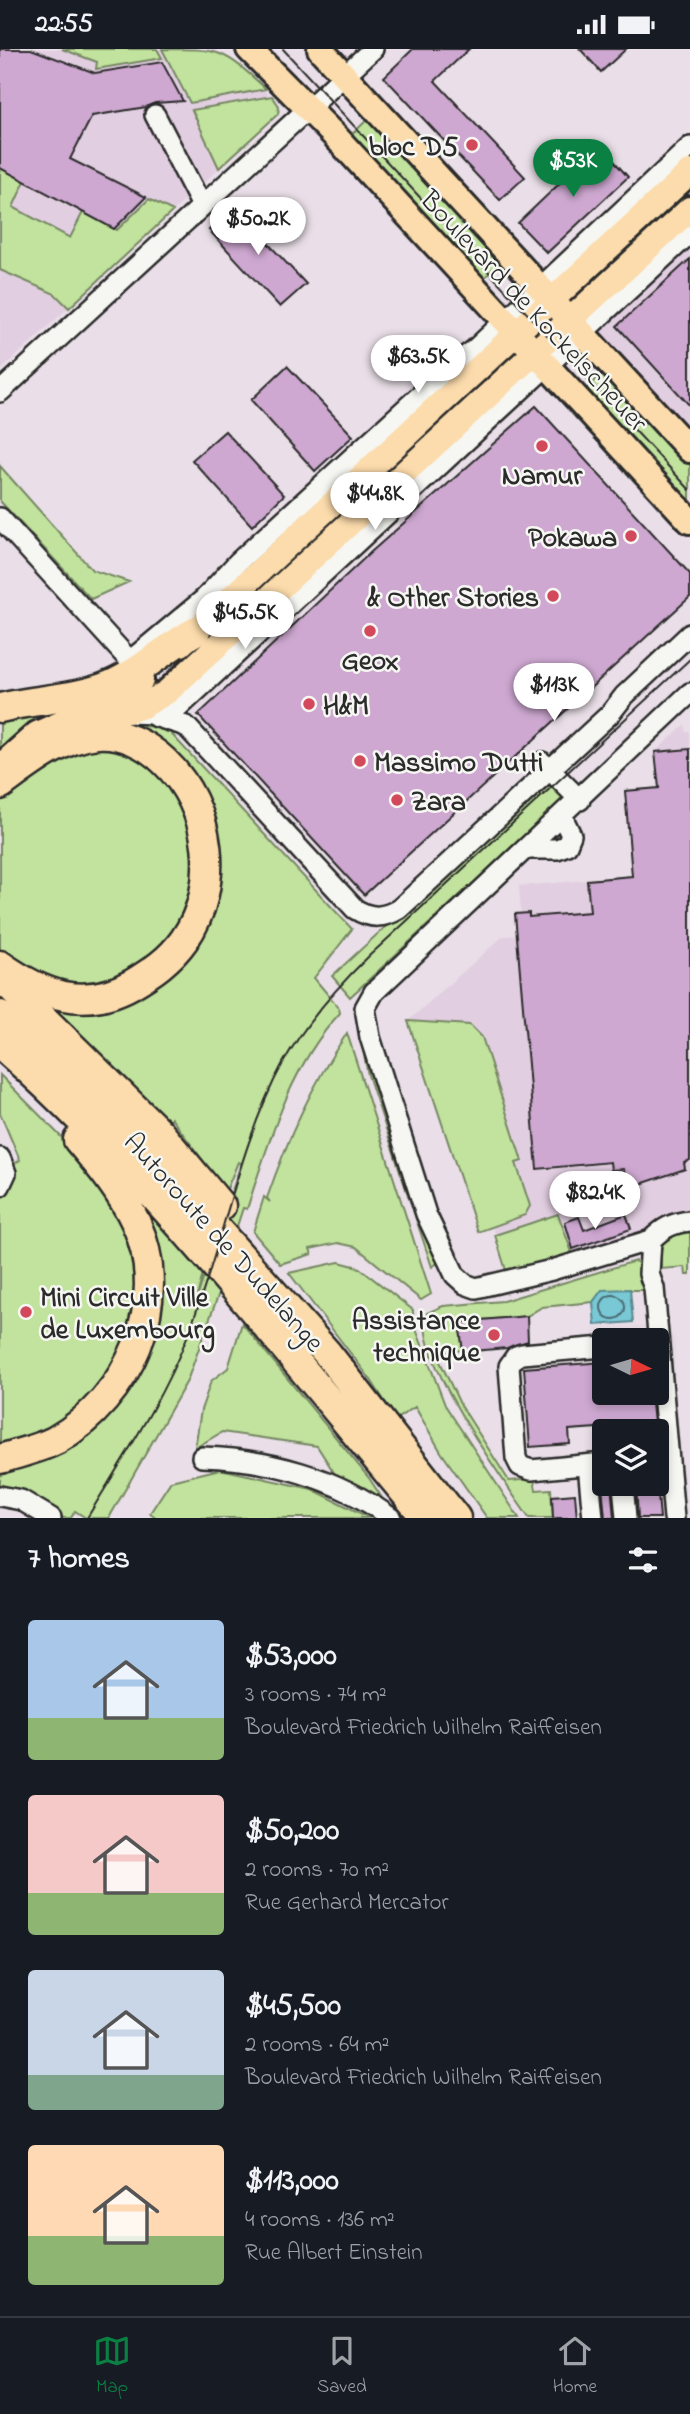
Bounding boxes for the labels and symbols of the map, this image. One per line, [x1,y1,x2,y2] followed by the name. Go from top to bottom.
[369,128,458,169] place label: bloc D5
[464,137,480,153] marker: bloc D5
[532,139,614,199] pin: $53K
[408,181,656,443] street label: Boulevard de Kockelscheuer
[201,197,315,257] pin: $50.2K
[361,335,475,395] pin: $63.5K
[534,438,550,454] marker: Namur
[502,457,583,498] place label: Namur
[318,473,432,532] pin: $44.8K
[528,519,617,560] place label: Pokawa
[623,528,639,544] marker: Pokawa
[366,579,539,620] place label: & Other Stories
[545,588,561,604] marker: & Other Stories
[188,591,302,651] pin: $45.5K
[362,623,378,639] marker: Geox
[341,642,399,683] place label: Geox
[505,663,603,723] pin: $113K
[323,687,369,728] place label: H&M
[301,696,317,712] marker: H&M
[374,744,543,785] place label: Massimo Dutti
[352,753,368,769] marker: Massimo Dutti
[411,783,466,824] place label: Zara
[389,792,405,808] marker: Zara
[112,1124,333,1363] street label: Autoroute de Dudelange
[538,1171,652,1231] pin: $82.4K
[40,1279,215,1353] place label: Mini Circuit Ville de Luxembourg
[352,1302,481,1375] place label: Assistance technique
[18,1304,34,1320] marker: Mini Circuit Ville de Luxembourg
[486,1327,502,1343] marker: Assistance technique
[592,1328,668,1405] north arrow

